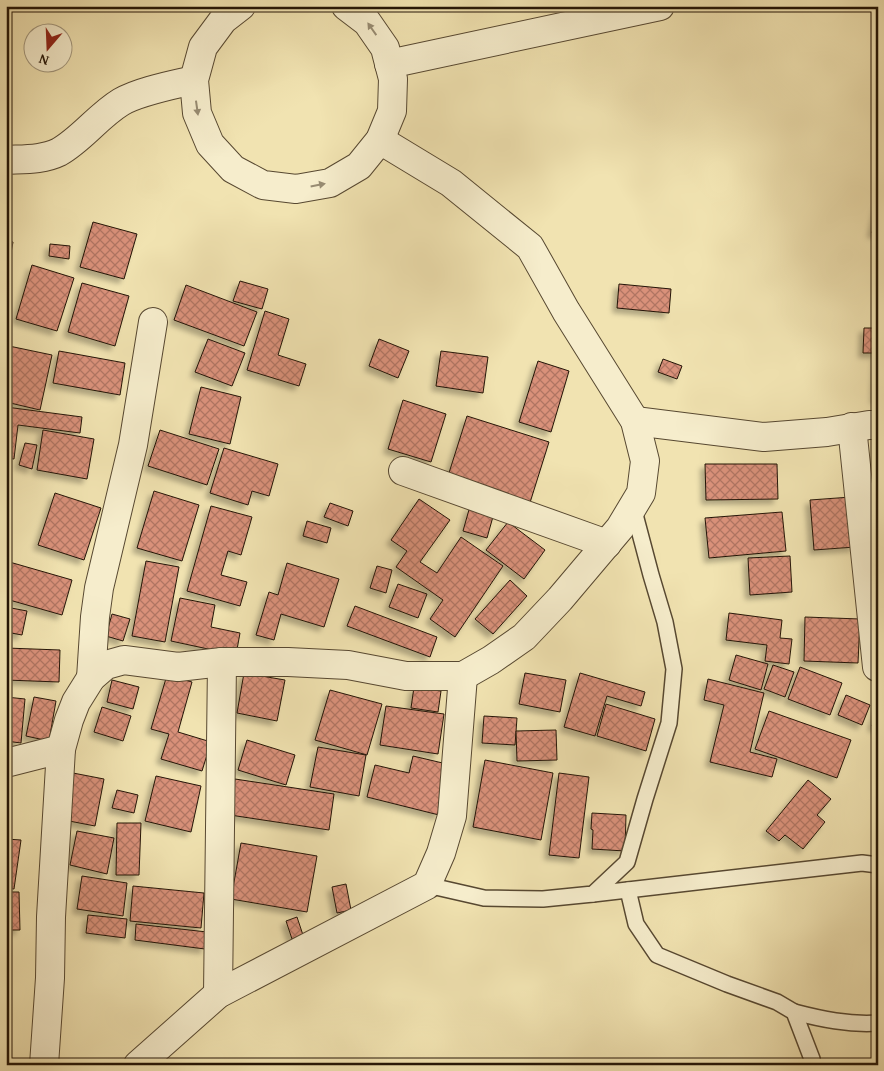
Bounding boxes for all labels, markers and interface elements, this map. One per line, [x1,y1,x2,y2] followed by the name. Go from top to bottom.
[22,22,72,72] north arrow
[367,22,377,36] one-way arrow
[35,49,51,71] text: N
[193,100,201,116] one-way arrow
[311,181,327,189] one-way arrow

